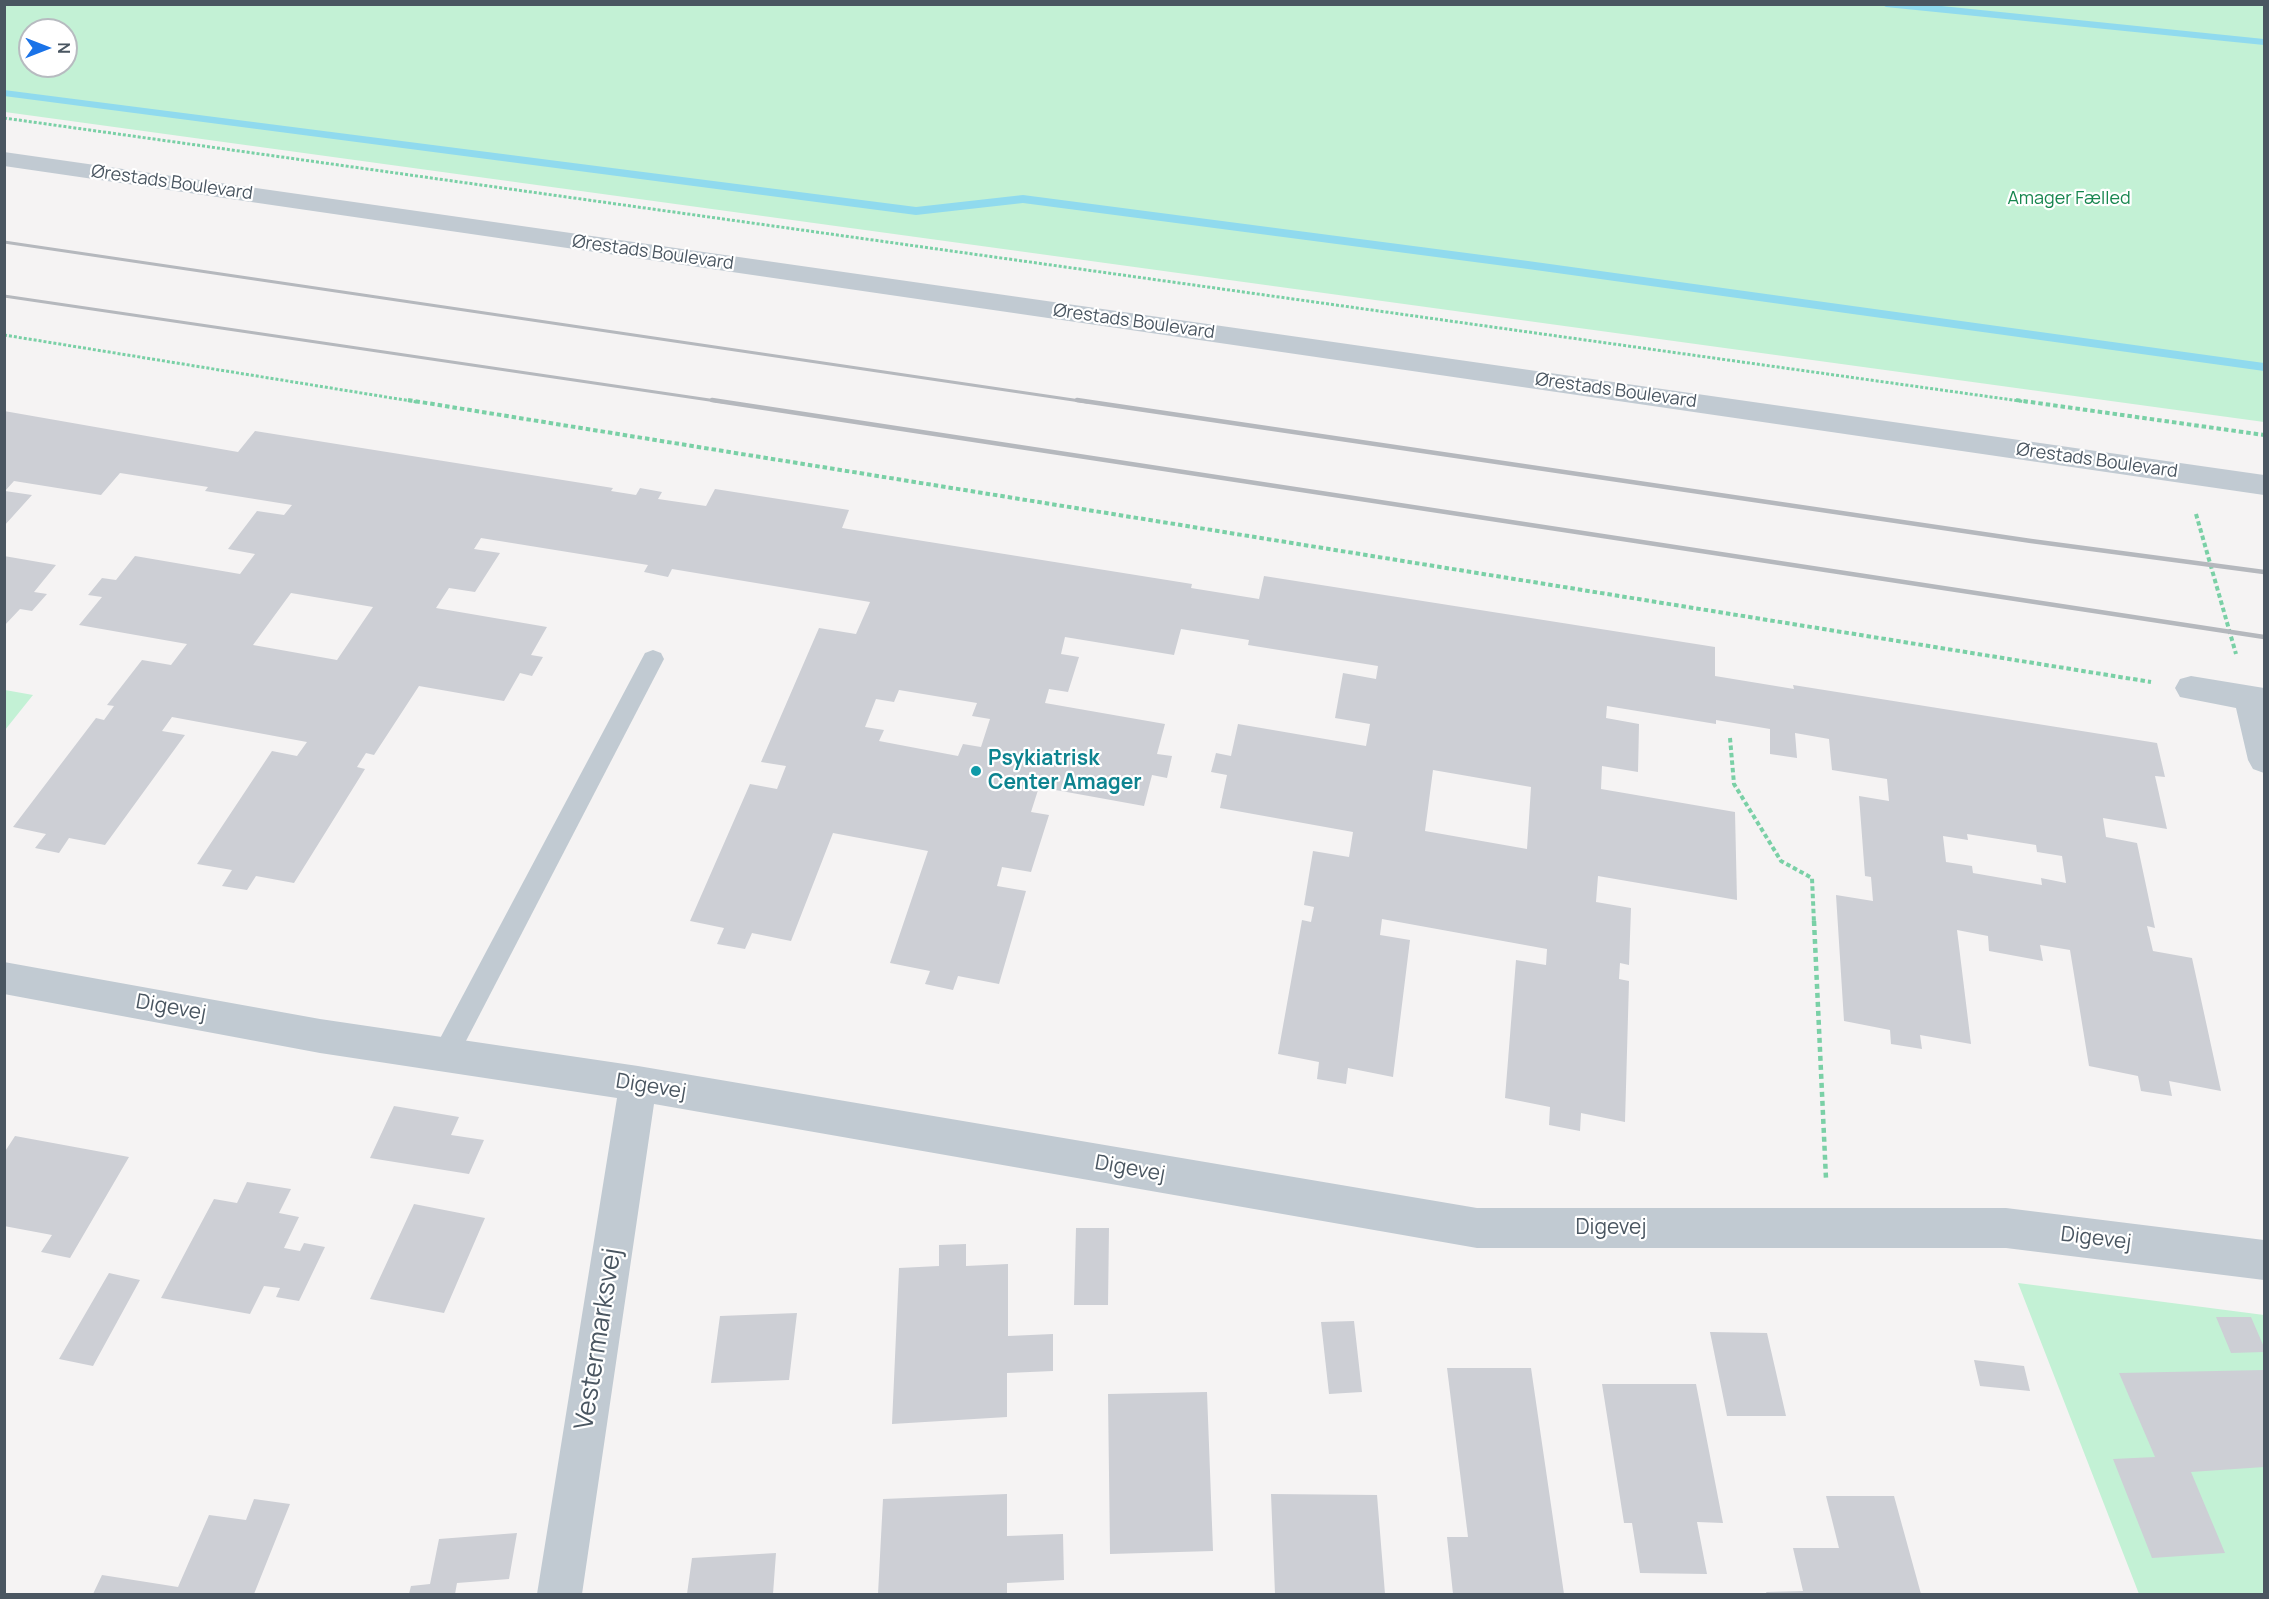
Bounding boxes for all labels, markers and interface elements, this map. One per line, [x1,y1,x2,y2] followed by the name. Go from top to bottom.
[18,18,78,78] north arrow
[53,42,75,54] text: N
[90,161,254,205] street label: Ørestads Boulevard
[2007,188,2131,210] park label: Amager Fælled
[571,231,735,275] street label: Ørestads Boulevard
[1052,300,1216,344] street label: Ørestads Boulevard
[1534,369,1698,413] street label: Ørestads Boulevard
[2015,439,2179,483] street label: Ørestads Boulevard
[988,746,1142,796] place label: Psykiatrisk Center Amager
[969,764,983,778] marker: Psykiatrisk Center Amager
[134,989,208,1027] street label: Digevej
[614,1069,688,1105] street label: Digevej
[1093,1150,1167,1188] street label: Digevej
[1575,1215,1647,1241] street label: Digevej
[2059,1222,2133,1256] street label: Digevej
[569,1246,629,1432] street label: Vestermarksvej

